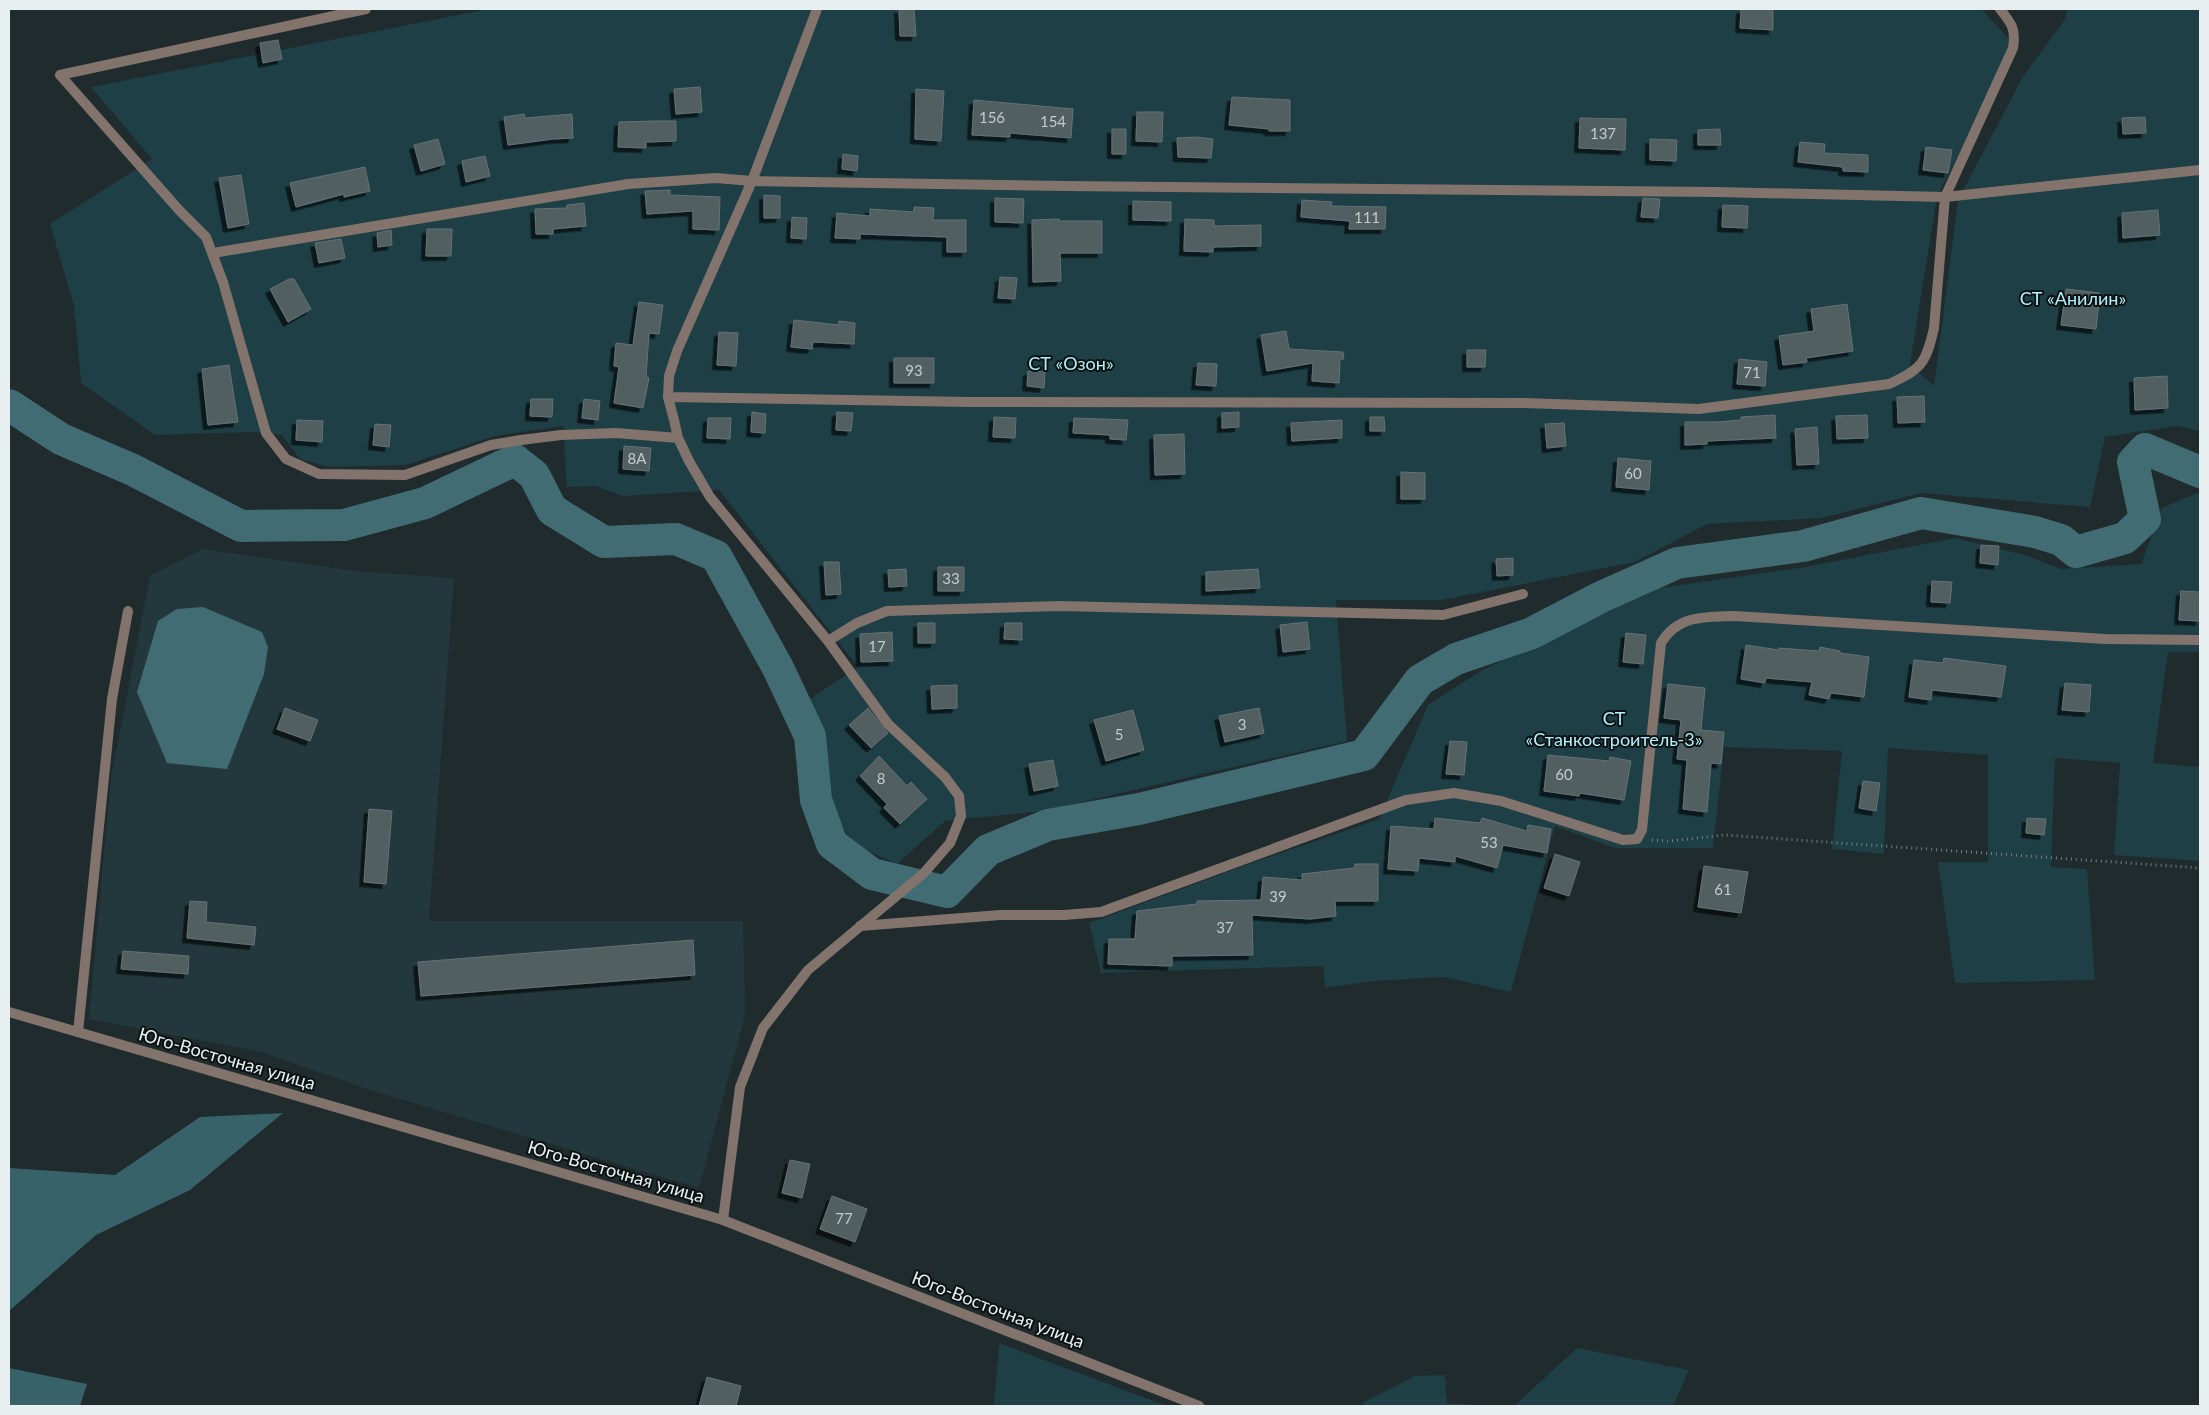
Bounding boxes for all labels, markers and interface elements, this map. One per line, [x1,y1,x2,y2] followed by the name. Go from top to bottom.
[979,108,1005,126] house number: 156
[1040,112,1066,130] house number: 154
[1590,124,1616,142] house number: 137
[1354,208,1380,226] house number: 111
[2020,287,2126,309] park label: СТ «Анилин»
[1028,352,1114,374] park label: СТ «Озон»
[905,361,923,379] house number: 93
[1743,363,1761,381] house number: 71
[628,449,647,467] house number: 8А
[1624,464,1642,482] house number: 60
[942,569,960,587] house number: 33
[868,637,886,655] house number: 17
[1526,707,1702,750] park label: СТ «Станкостроитель-3»
[1238,715,1246,733] house number: 3
[1115,725,1123,743] house number: 5
[1555,765,1573,783] house number: 60
[877,769,885,787] house number: 8
[1480,833,1498,851] house number: 53
[1714,880,1732,898] house number: 61
[1269,887,1287,905] house number: 39
[1216,918,1234,936] house number: 37
[136,1022,318,1094] street label: Юго-Восточная улица
[525,1135,707,1207] street label: Юго-Восточная улица
[835,1209,853,1227] house number: 77
[909,1266,1088,1352] street label: Юго-Восточная улица

